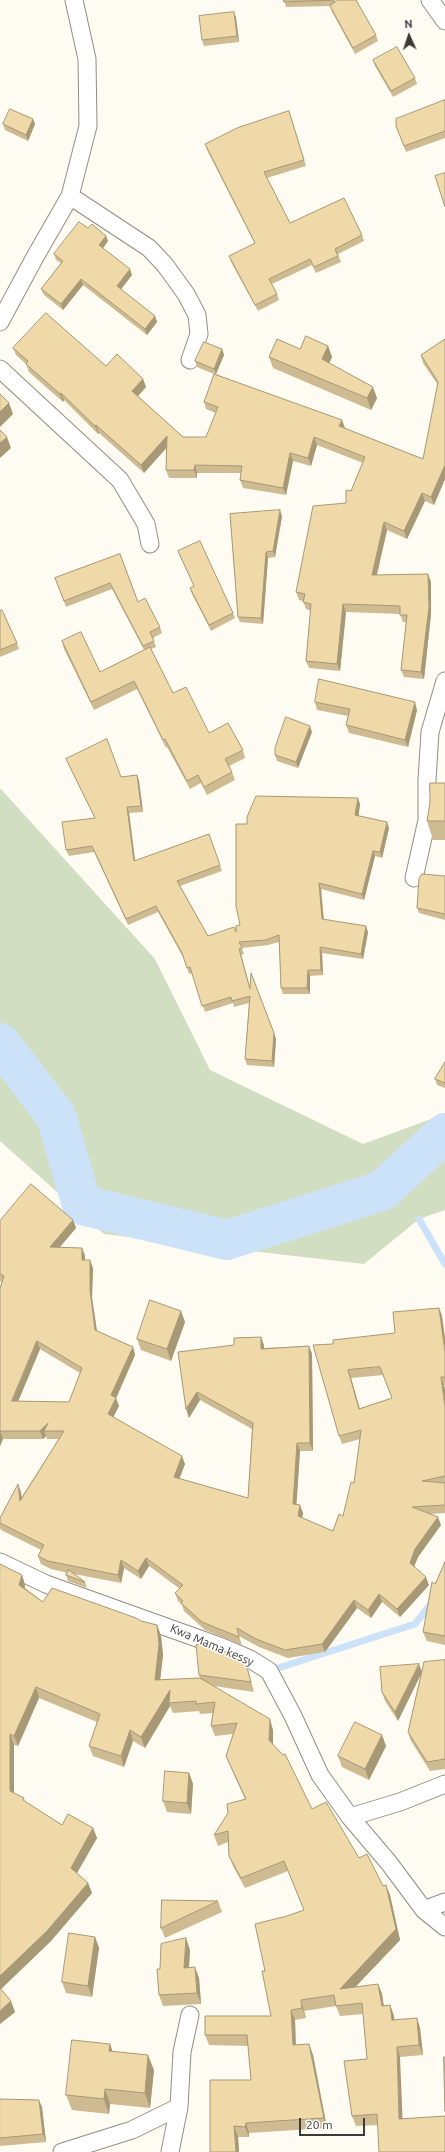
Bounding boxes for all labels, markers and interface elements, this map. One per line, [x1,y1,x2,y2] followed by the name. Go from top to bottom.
[389,16,429,56] north arrow
[404,18,413,30] text: N
[168,1621,256,1669] street label: Kwa Mama kessy
[301,2110,367,2136] scale bar
[306,2118,333,2131] text: 20 m

